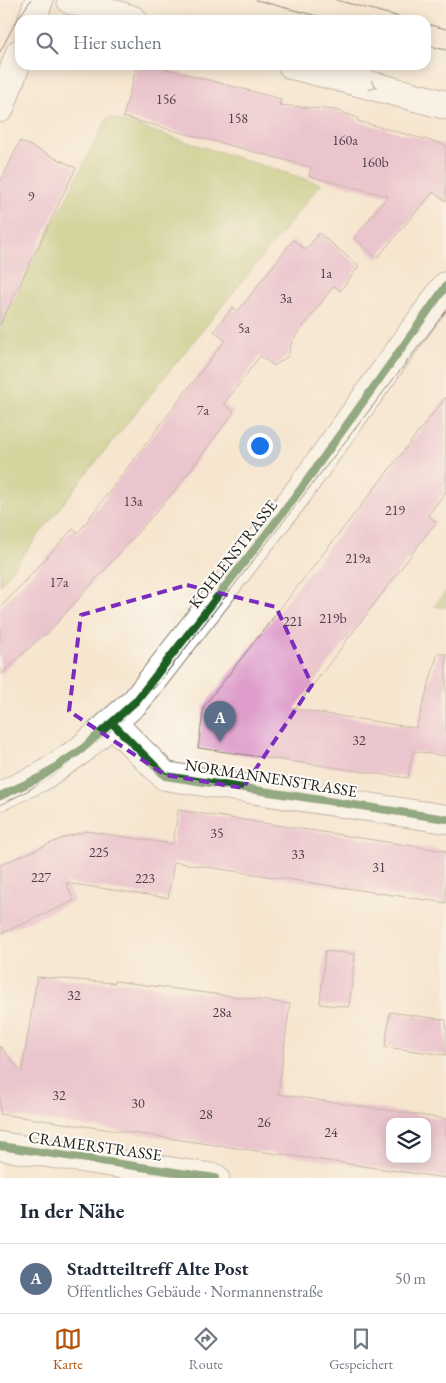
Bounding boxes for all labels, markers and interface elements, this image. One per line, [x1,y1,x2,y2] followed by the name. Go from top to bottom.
[15,15,431,70] search box
[33,29,61,57] icon: search
[73,30,162,55] text: Hier suchen
[368,81,377,91] one-way arrow
[156,90,176,108] house number: 156
[228,109,248,127] house number: 158
[332,131,358,149] house number: 160a
[361,153,389,171] house number: 160b
[28,187,35,205] house number: 9
[320,264,333,282] house number: 1a
[280,289,293,307] house number: 3a
[238,319,251,337] house number: 5a
[197,401,210,419] house number: 7a
[247,433,273,459] your location
[123,492,143,510] house number: 13a
[184,495,282,613] street label: KOHLENSTRASSE
[385,501,405,519] house number: 219
[345,549,371,567] house number: 219a
[49,573,69,591] house number: 17a
[319,609,347,627] house number: 219b
[283,612,303,630] house number: 221
[204,701,236,742] pin: A
[352,731,366,749] house number: 32
[183,754,359,802] street label: NORMANNENSTRASSE
[210,824,224,842] house number: 35
[89,843,109,861] house number: 225
[291,845,305,863] house number: 33
[372,858,386,876] house number: 31
[31,868,51,886] house number: 227
[135,869,155,887] house number: 223
[67,986,81,1004] house number: 32
[212,1003,232,1021] house number: 28a
[52,1086,66,1104] house number: 32
[131,1094,145,1112] house number: 30
[199,1105,213,1123] house number: 28
[257,1113,271,1131] house number: 26
[386,1118,431,1163] map controls
[386,1118,431,1163] button: layers
[324,1123,338,1141] house number: 24
[27,1126,163,1166] street label: CRAMERSTRASSE
[20,1197,125,1224] text: In der Nähe
[67,1256,249,1281] text: Stadtteiltreff Alte Post
[30,1268,42,1289] text: A
[395,1268,426,1289] text: 50 m
[67,1281,323,1302] text: Öffentliches Gebäude · Normannenstraße
[53,1325,83,1373] tab: Karte
[189,1325,223,1373] tab: Route
[329,1325,393,1373] tab: Gespeichert

